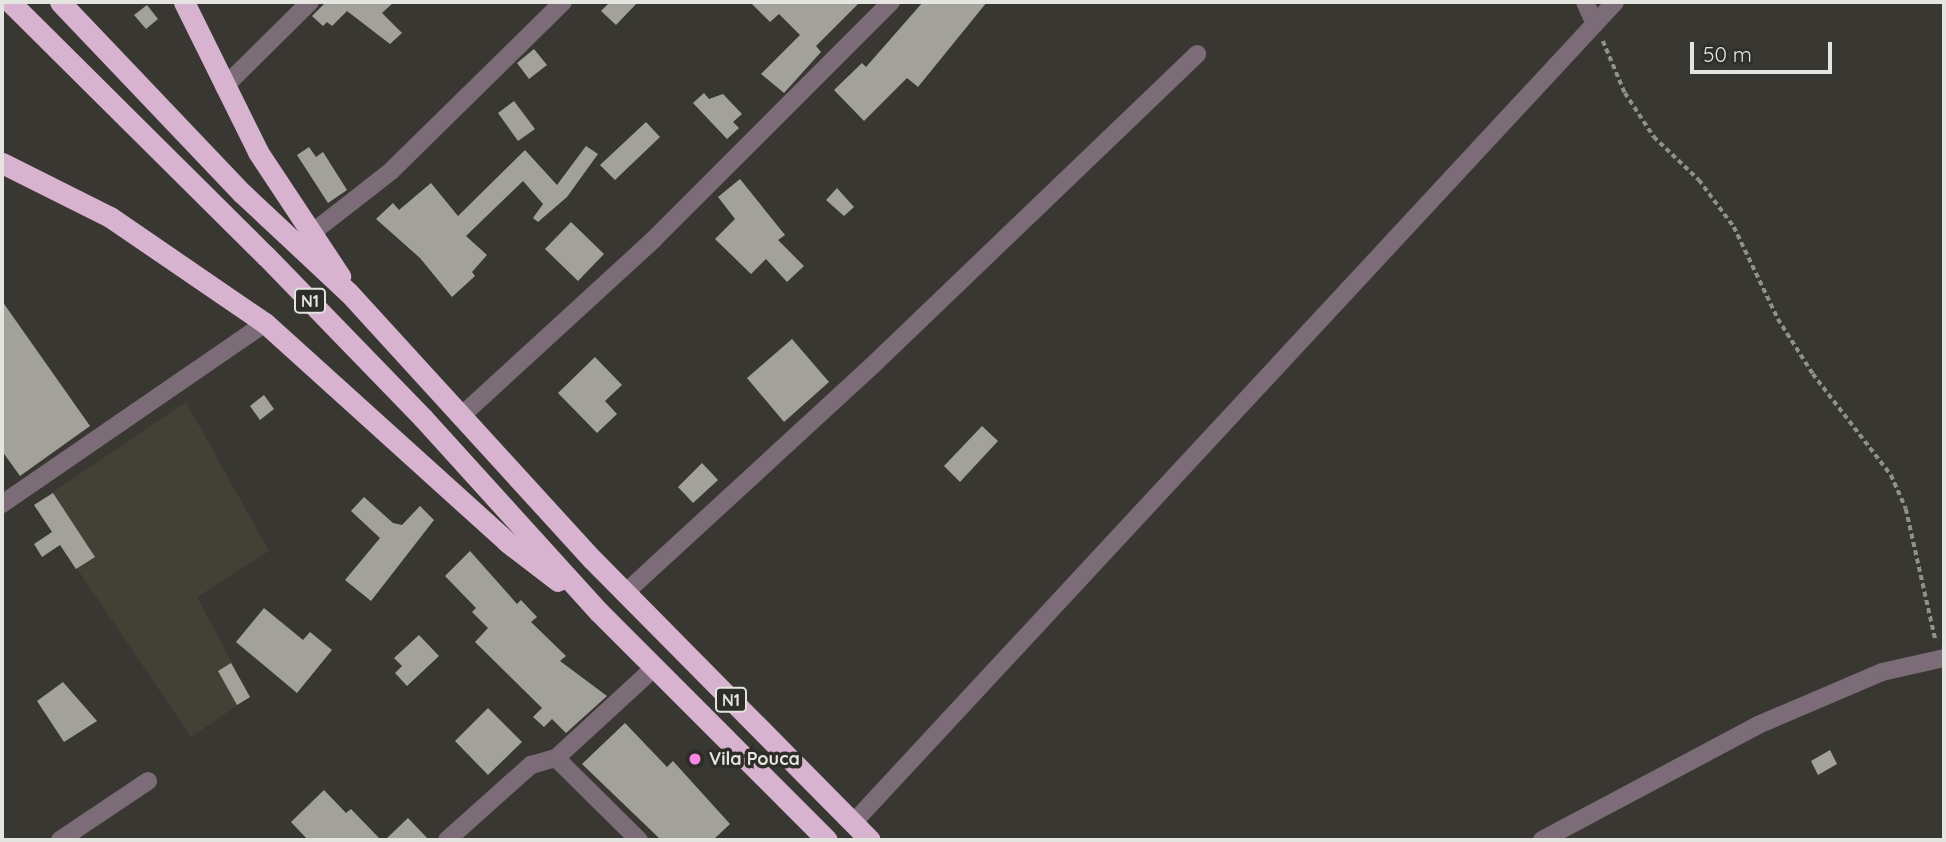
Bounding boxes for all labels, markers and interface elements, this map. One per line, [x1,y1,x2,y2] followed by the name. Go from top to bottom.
[1694,28,1836,72] scale bar
[1703,41,1752,67] text: 50 m
[292,288,328,314] road number: N1
[714,688,748,712] road number: N1
[709,748,800,770] place label: Vila Pouca
[687,751,703,767] marker: Vila Pouca

